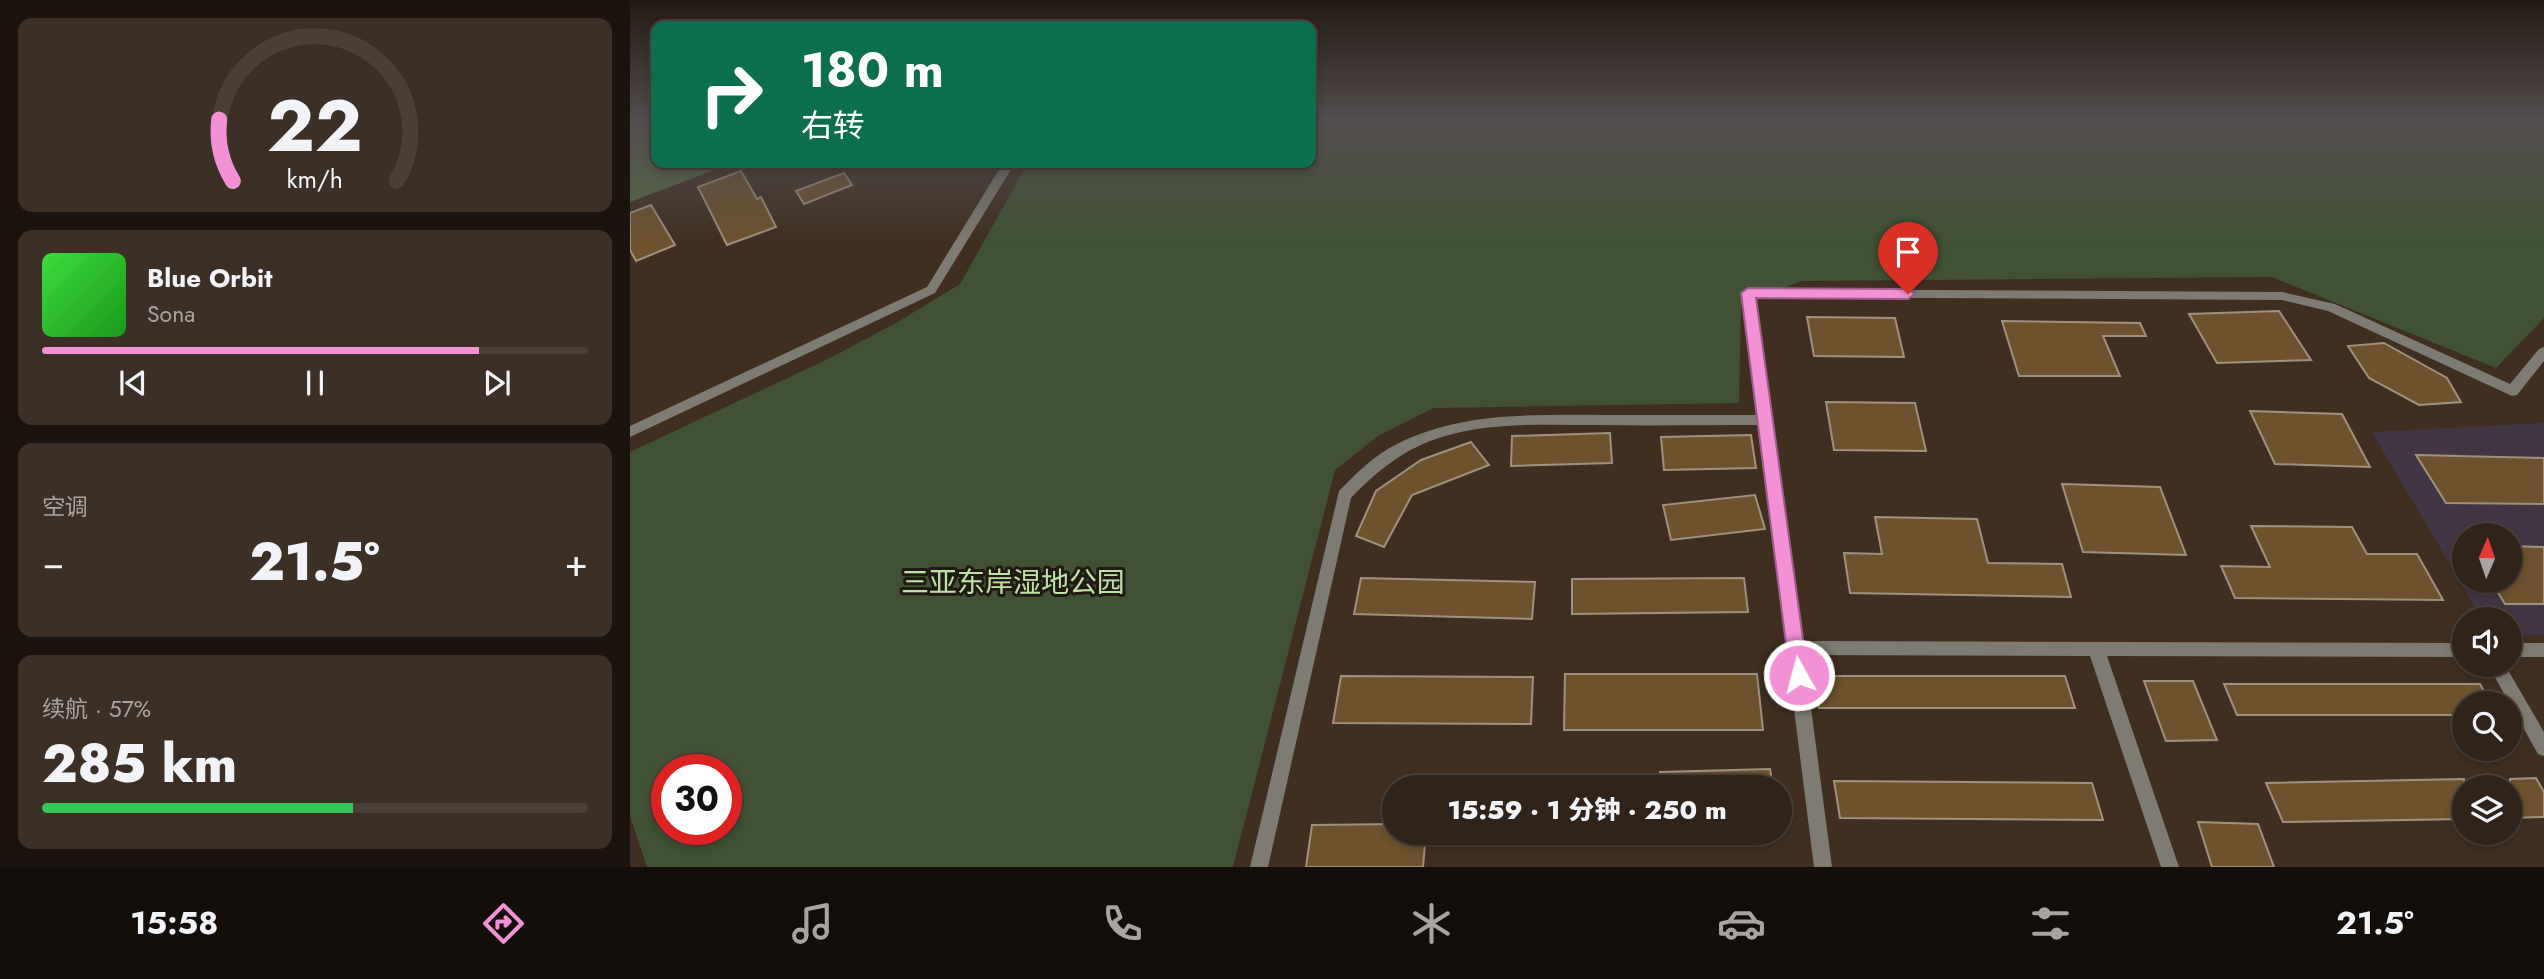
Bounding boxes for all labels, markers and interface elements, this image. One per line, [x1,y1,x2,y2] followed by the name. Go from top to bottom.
[801,35,944,105] text: 180 m
[686,49,777,140] icon: right
[267,74,363,179] text: 22
[801,103,865,149] text: 右转
[287,161,343,197] text: km/h
[1878,222,1938,294] pin
[1889,233,1927,271] icon: arrive
[147,259,272,297] text: Blue Orbit
[147,297,195,331] text: Sona
[114,364,152,402] icon: previous
[296,364,334,402] icon: pause
[478,364,516,402] icon: next
[42,490,88,524] text: 空调
[2452,523,2522,593] north arrow
[2452,523,2522,845] map controls
[249,524,380,600] text: 21.5°
[42,535,64,590] text: −
[565,535,588,590] text: +
[901,562,1125,603] park label: 三亚东岸湿地公园
[2452,607,2522,677] button: sound
[1762,638,1836,712] position arrow
[2452,691,2522,761] button: search
[42,692,151,726] text: 续航 · 57%
[42,726,237,802] text: 285 km
[651,754,742,845] speed limit sign: 30
[2452,775,2522,845] button: layers
[1447,791,1727,829] text: 15:59 · 1 分钟 · 250 m
[479,899,528,948] icon: directions
[788,899,837,948] icon: music
[1098,899,1147,948] icon: phone
[1407,899,1456,948] icon: climate
[1717,899,1766,948] icon: car
[2026,899,2075,948] icon: filters
[130,900,218,946] text: 15:58
[2336,900,2414,946] text: 21.5°

